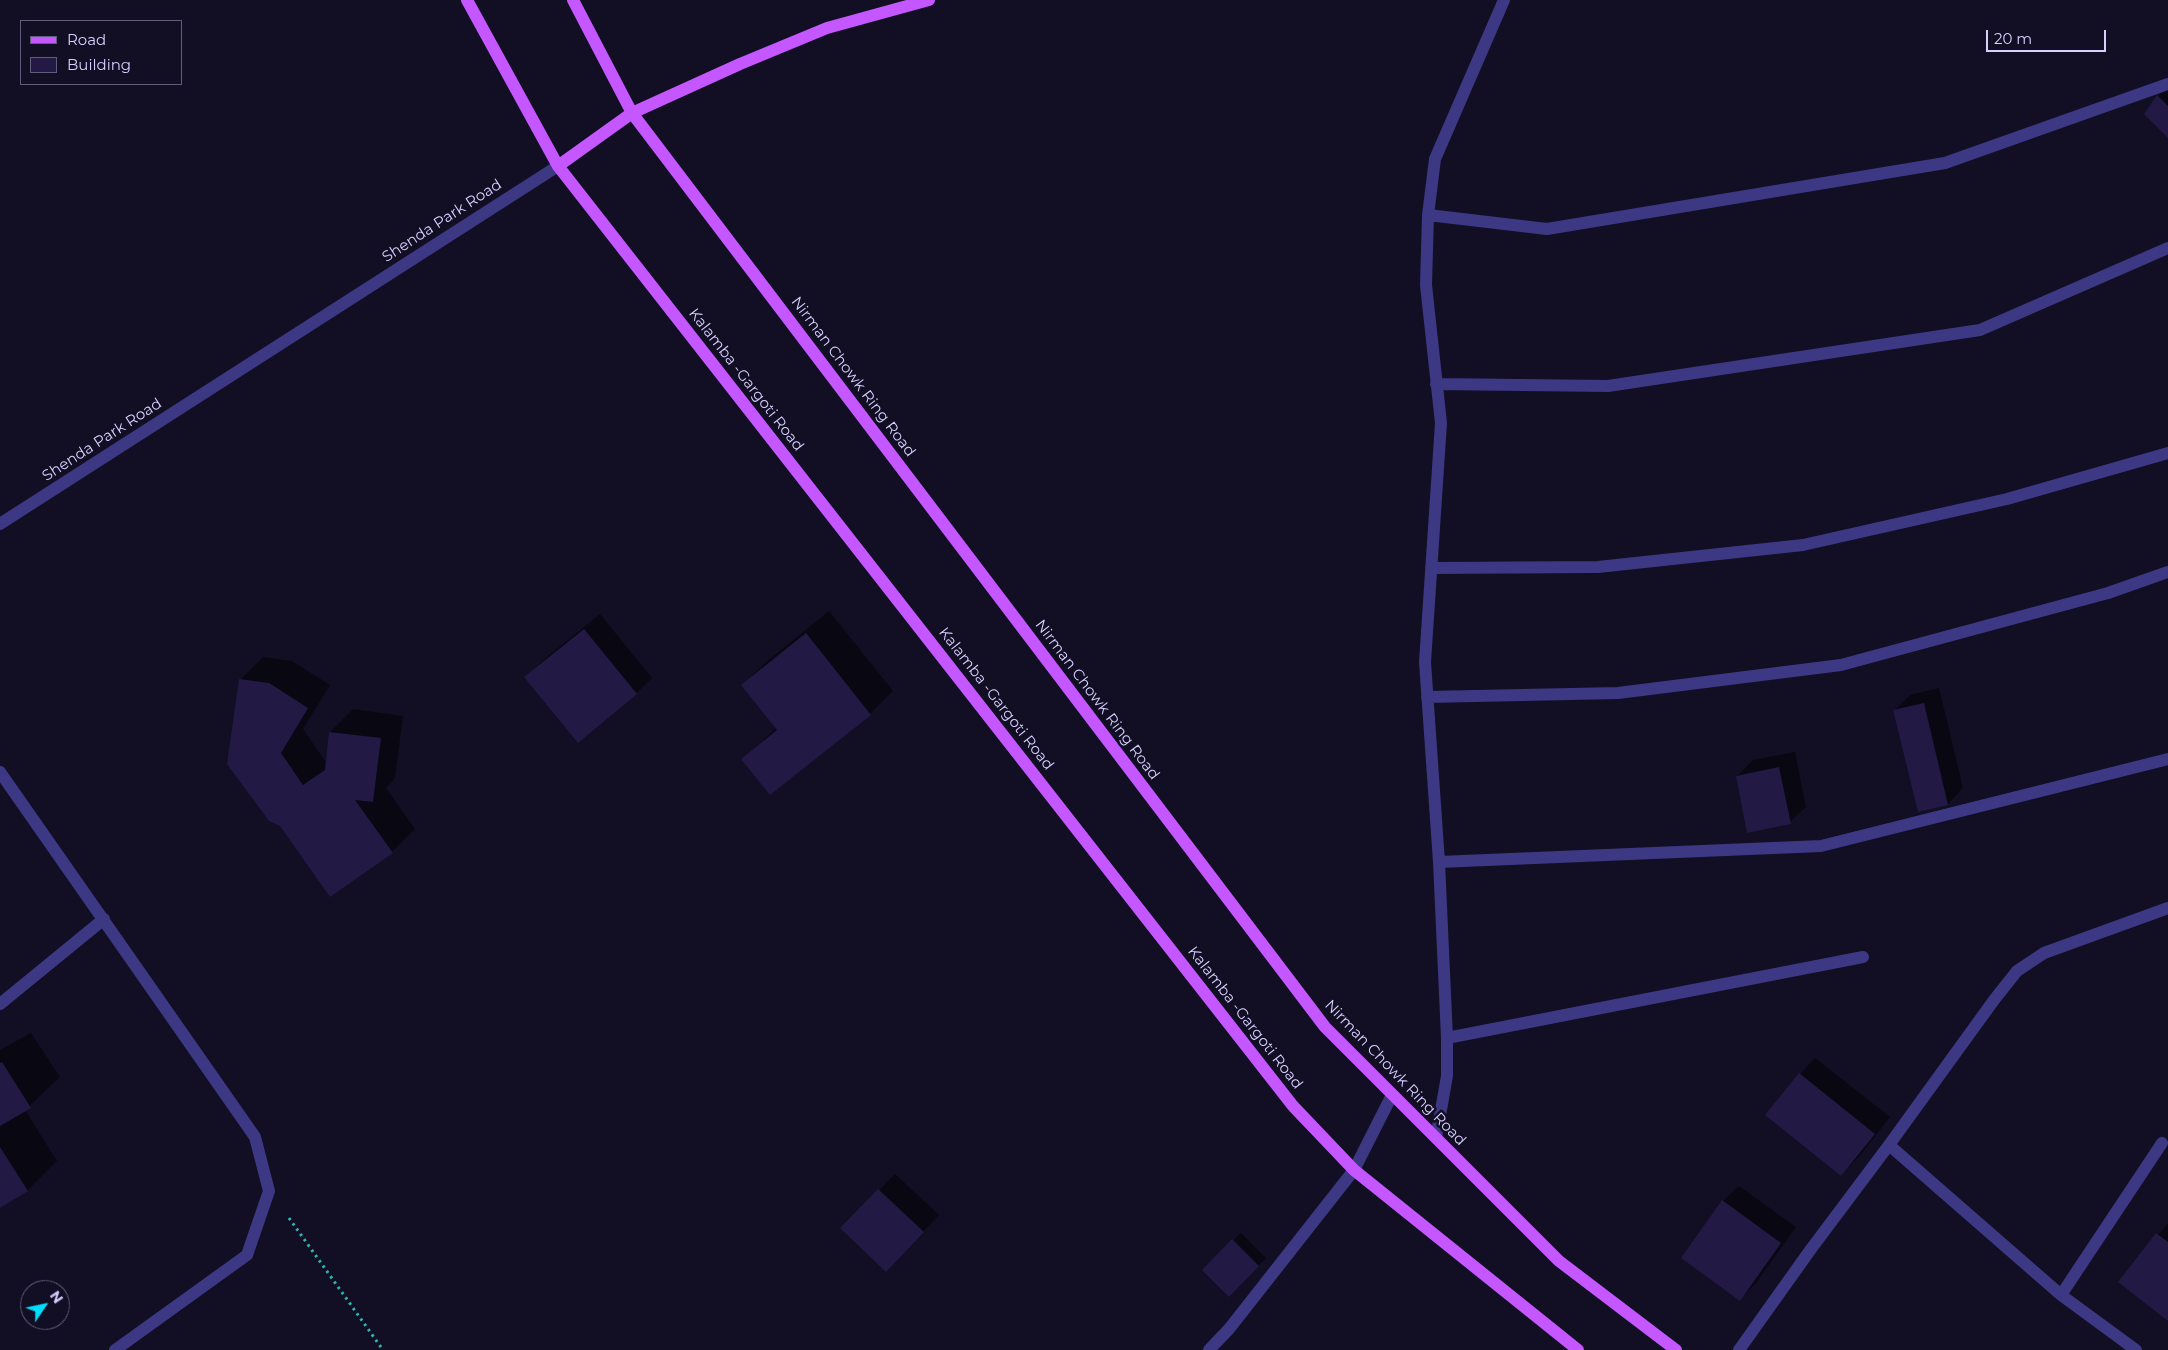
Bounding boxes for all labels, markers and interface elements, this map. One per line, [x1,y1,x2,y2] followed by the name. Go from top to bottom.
[20,20,182,85] legend
[1988,20,2108,52] scale bar
[1994,29,2032,48] text: 20 m
[67,30,106,49] text: Road
[67,55,131,74] text: Building
[379,176,505,266] street label: Shenda Park Road
[787,294,919,460] street label: Nirman Chowk Ring Road
[685,305,807,455] street label: Kalamba -Gargoti Road
[39,395,165,485] street label: Shenda Park Road
[1031,617,1163,783] street label: Nirman Chowk Ring Road
[935,624,1057,774] street label: Kalamba -Gargoti Road
[1184,943,1306,1093] street label: Kalamba -Gargoti Road
[1321,996,1469,1150] street label: Nirman Chowk Ring Road
[20,1280,70,1330] north arrow
[46,1287,67,1307] text: N

